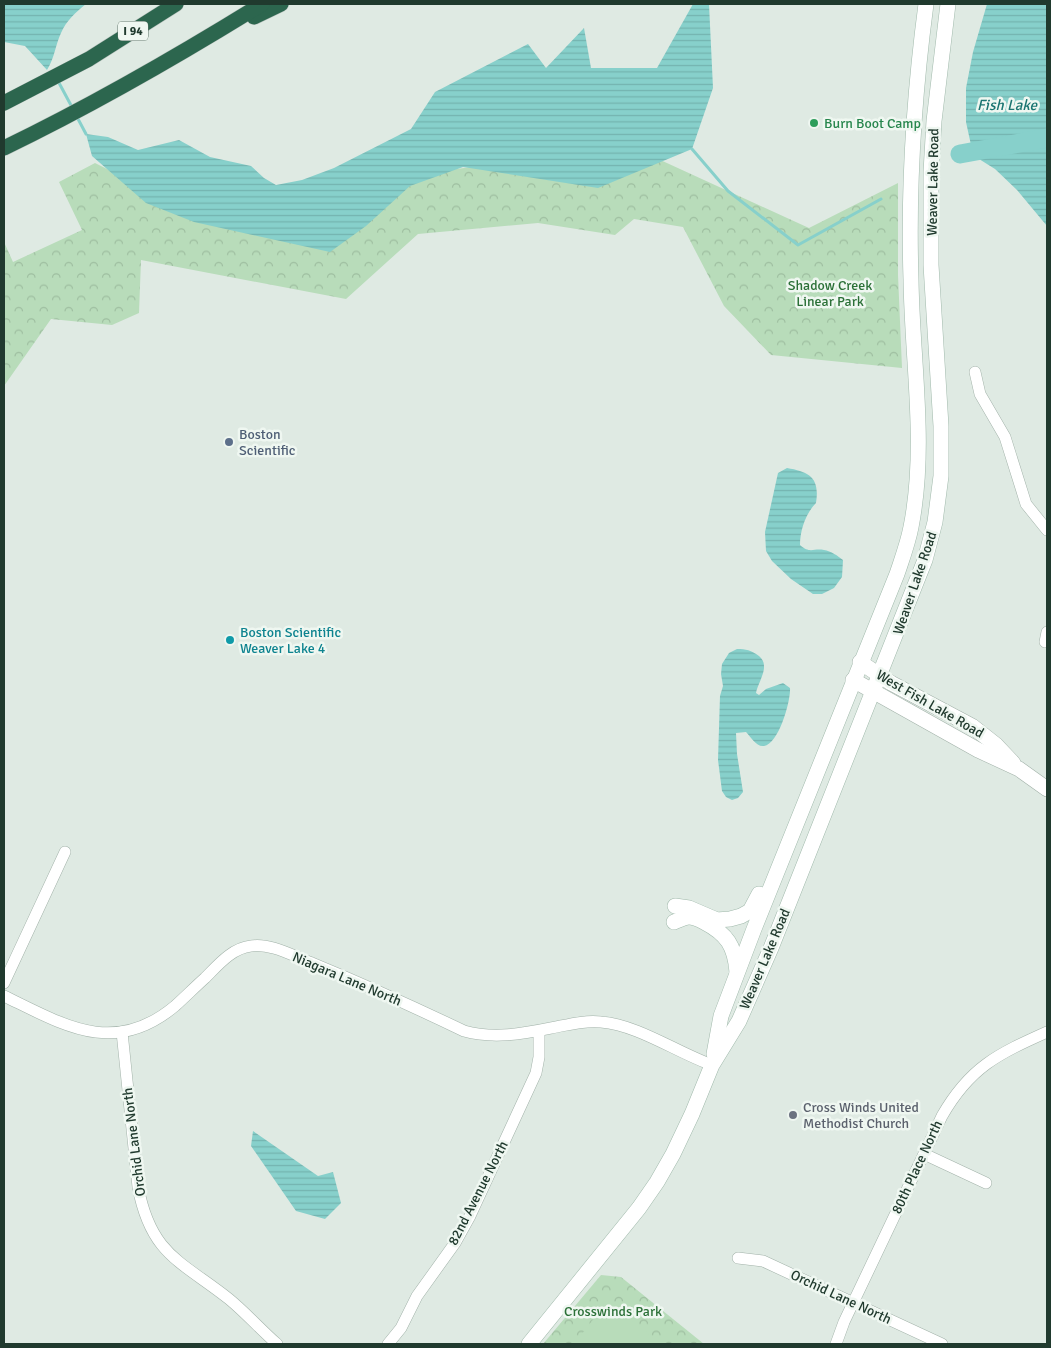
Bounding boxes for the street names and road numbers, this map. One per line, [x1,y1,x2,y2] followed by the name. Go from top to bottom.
[118,22,148,40] road number: I 94
[924,128,942,236] street label: Weaver Lake Road
[889,529,941,637] street label: Weaver Lake Road
[873,666,987,742] street label: West Fish Lake Road
[736,906,794,1012] street label: Weaver Lake Road
[290,948,404,1010] street label: Niagara Lane North
[119,1087,149,1197] street label: Orchid Lane North
[888,1118,946,1216] street label: 80th Place North
[444,1138,512,1248] street label: 82nd Avenue North
[788,1266,894,1328] street label: Orchid Lane North

